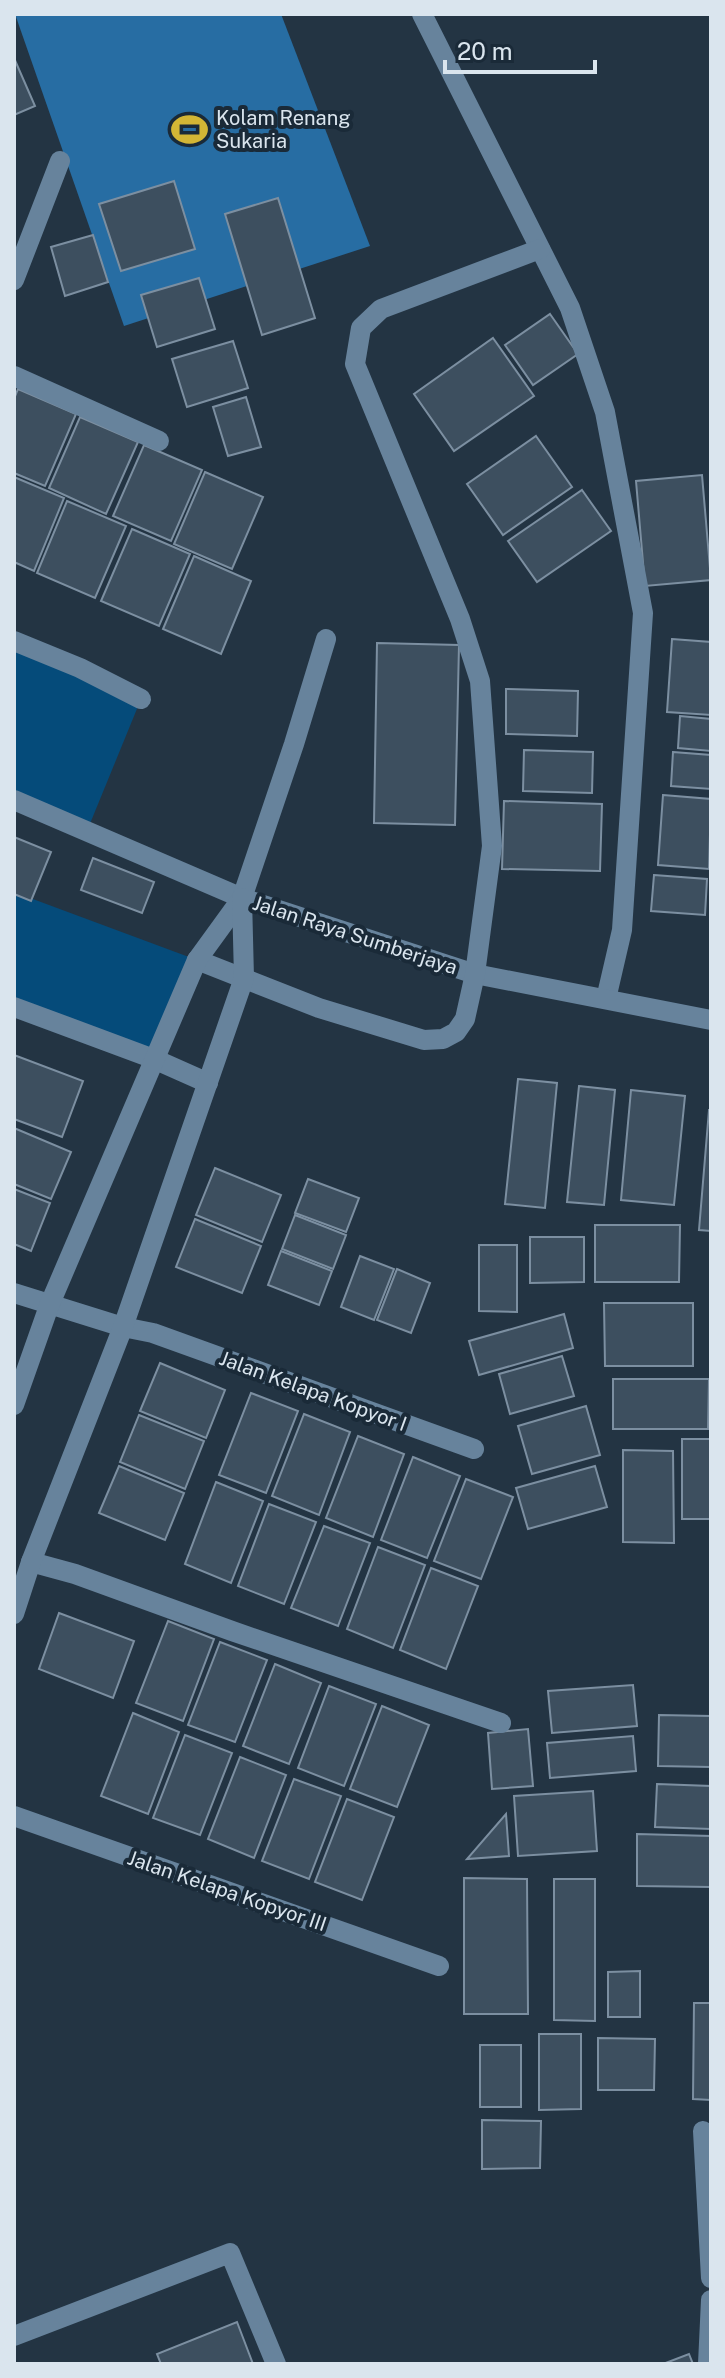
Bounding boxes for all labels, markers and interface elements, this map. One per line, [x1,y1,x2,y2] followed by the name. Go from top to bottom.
[445,24,595,74] scale bar
[457,37,513,65] text: 20 m
[216,106,351,153] place label: Kolam Renang Sukaria
[171,111,209,149] sports icon: Kolam Renang Sukaria
[250,891,460,979] street label: Jalan Raya Sumberjaya
[216,1346,410,1436] street label: Jalan Kelapa Kopyor I
[124,1846,330,1936] street label: Jalan Kelapa Kopyor III

